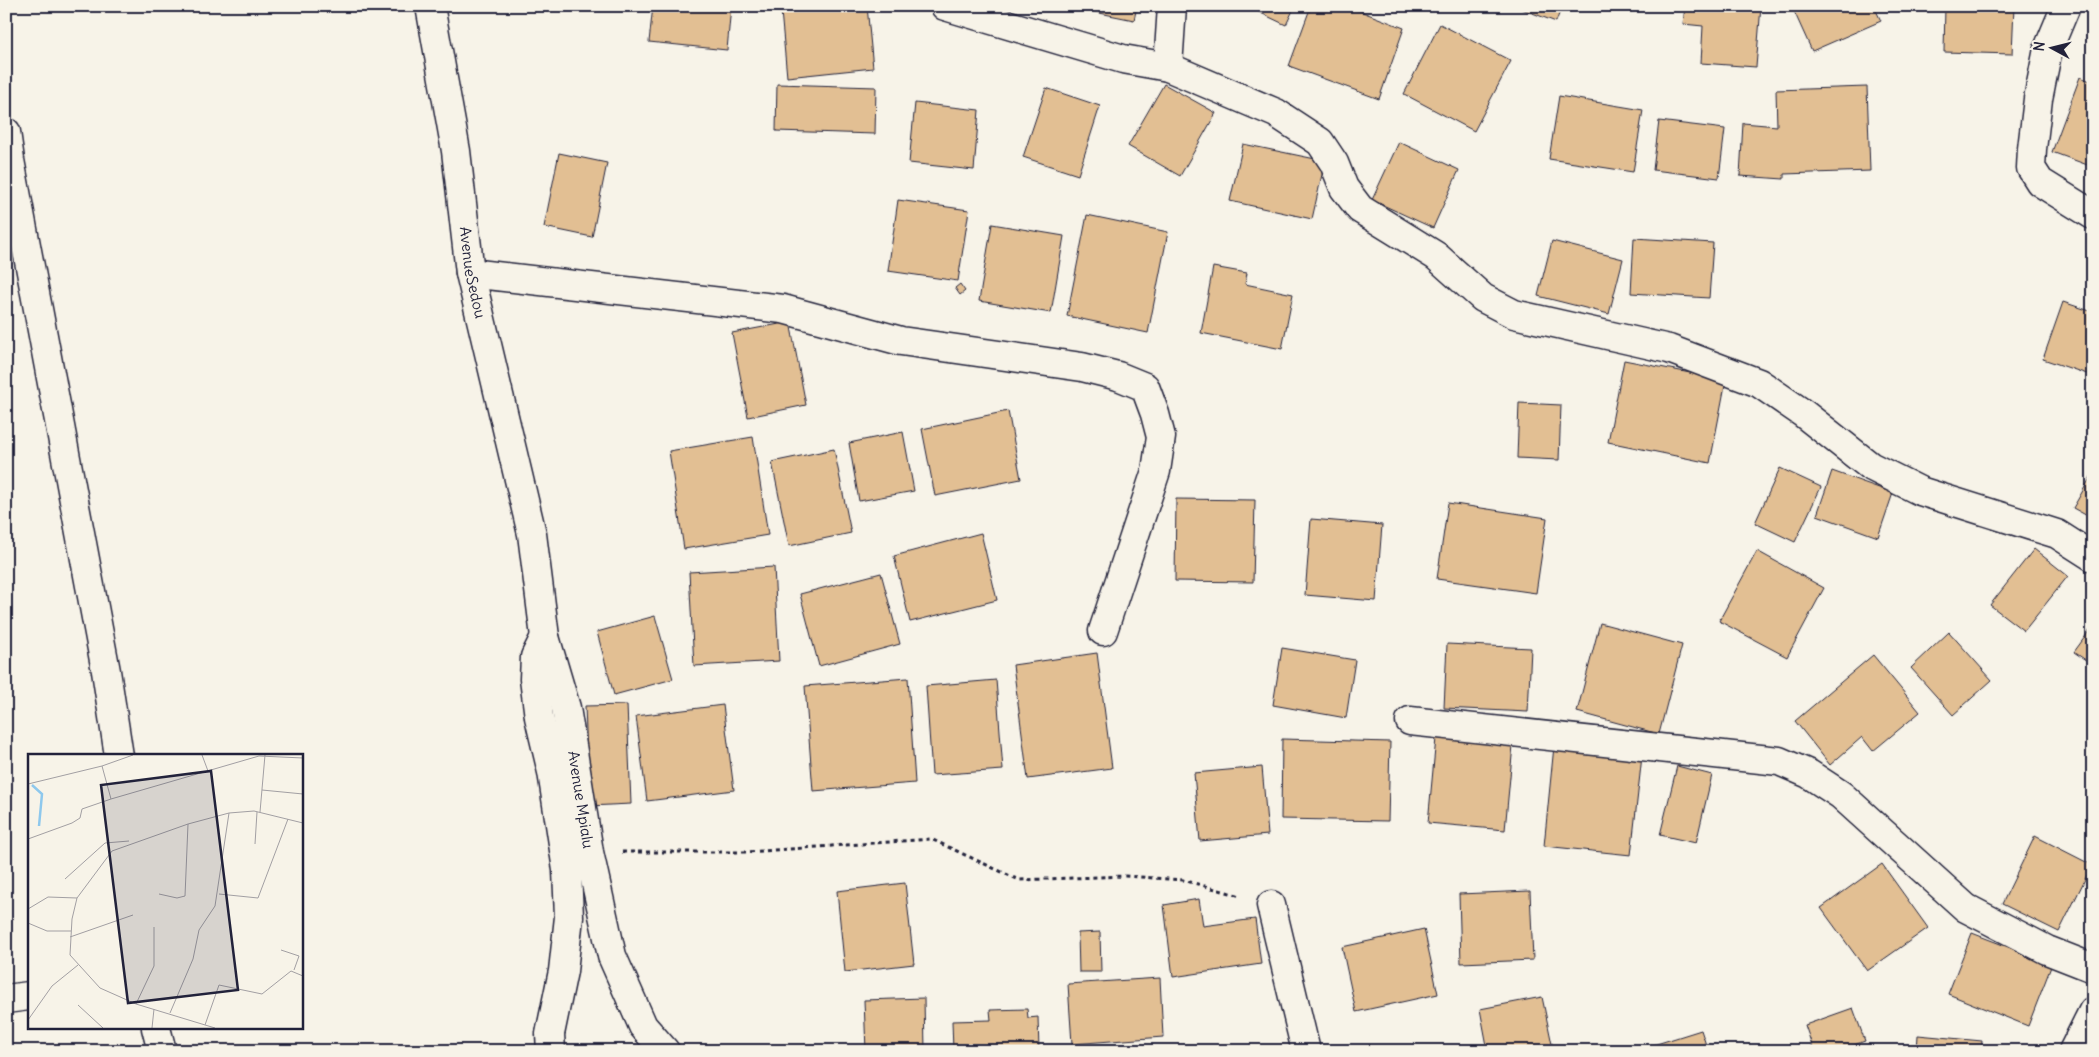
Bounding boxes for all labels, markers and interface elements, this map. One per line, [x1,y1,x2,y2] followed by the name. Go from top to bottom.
[2026,22,2076,72] north arrow
[2030,41,2049,52] text: N
[456,226,490,320] street label: AvenueSedou
[564,749,598,850] street label: Avenue Mpialu
[28,754,302,1030] inset map

